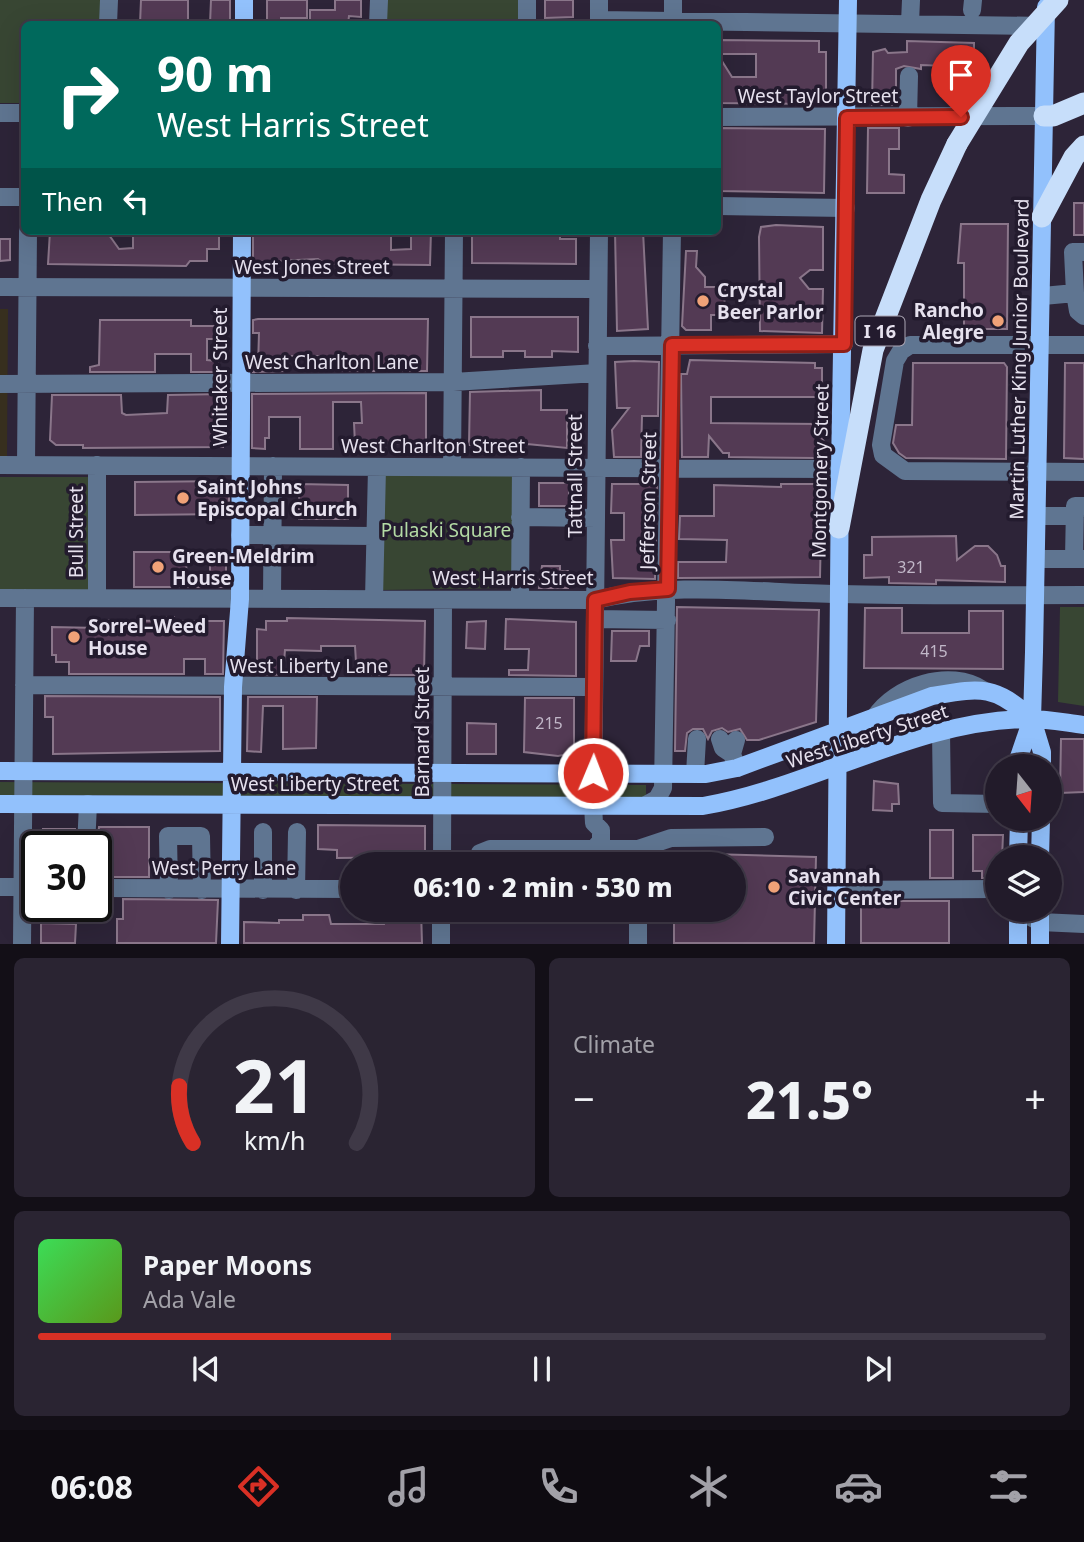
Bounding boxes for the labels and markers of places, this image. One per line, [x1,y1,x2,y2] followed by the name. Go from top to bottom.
[931,45,991,117] pin
[717,277,824,325] place label: Crystal Beer Parlor
[695,293,711,309] marker: Crystal Beer Parlor
[914,297,984,345] place label: Rancho Alegre
[990,313,1006,329] marker: Rancho Alegre
[197,474,358,522] place label: Saint Johns Episcopal Church
[175,490,191,506] marker: Saint Johns Episcopal Church
[172,543,315,591] place label: Green-Meldrim House
[150,559,166,575] marker: Green-Meldrim House
[88,613,206,661] place label: Sorrel–Weed House
[66,629,82,645] marker: Sorrel–Weed House
[788,863,902,911] place label: Savannah Civic Center
[766,879,782,895] marker: Savannah Civic Center

